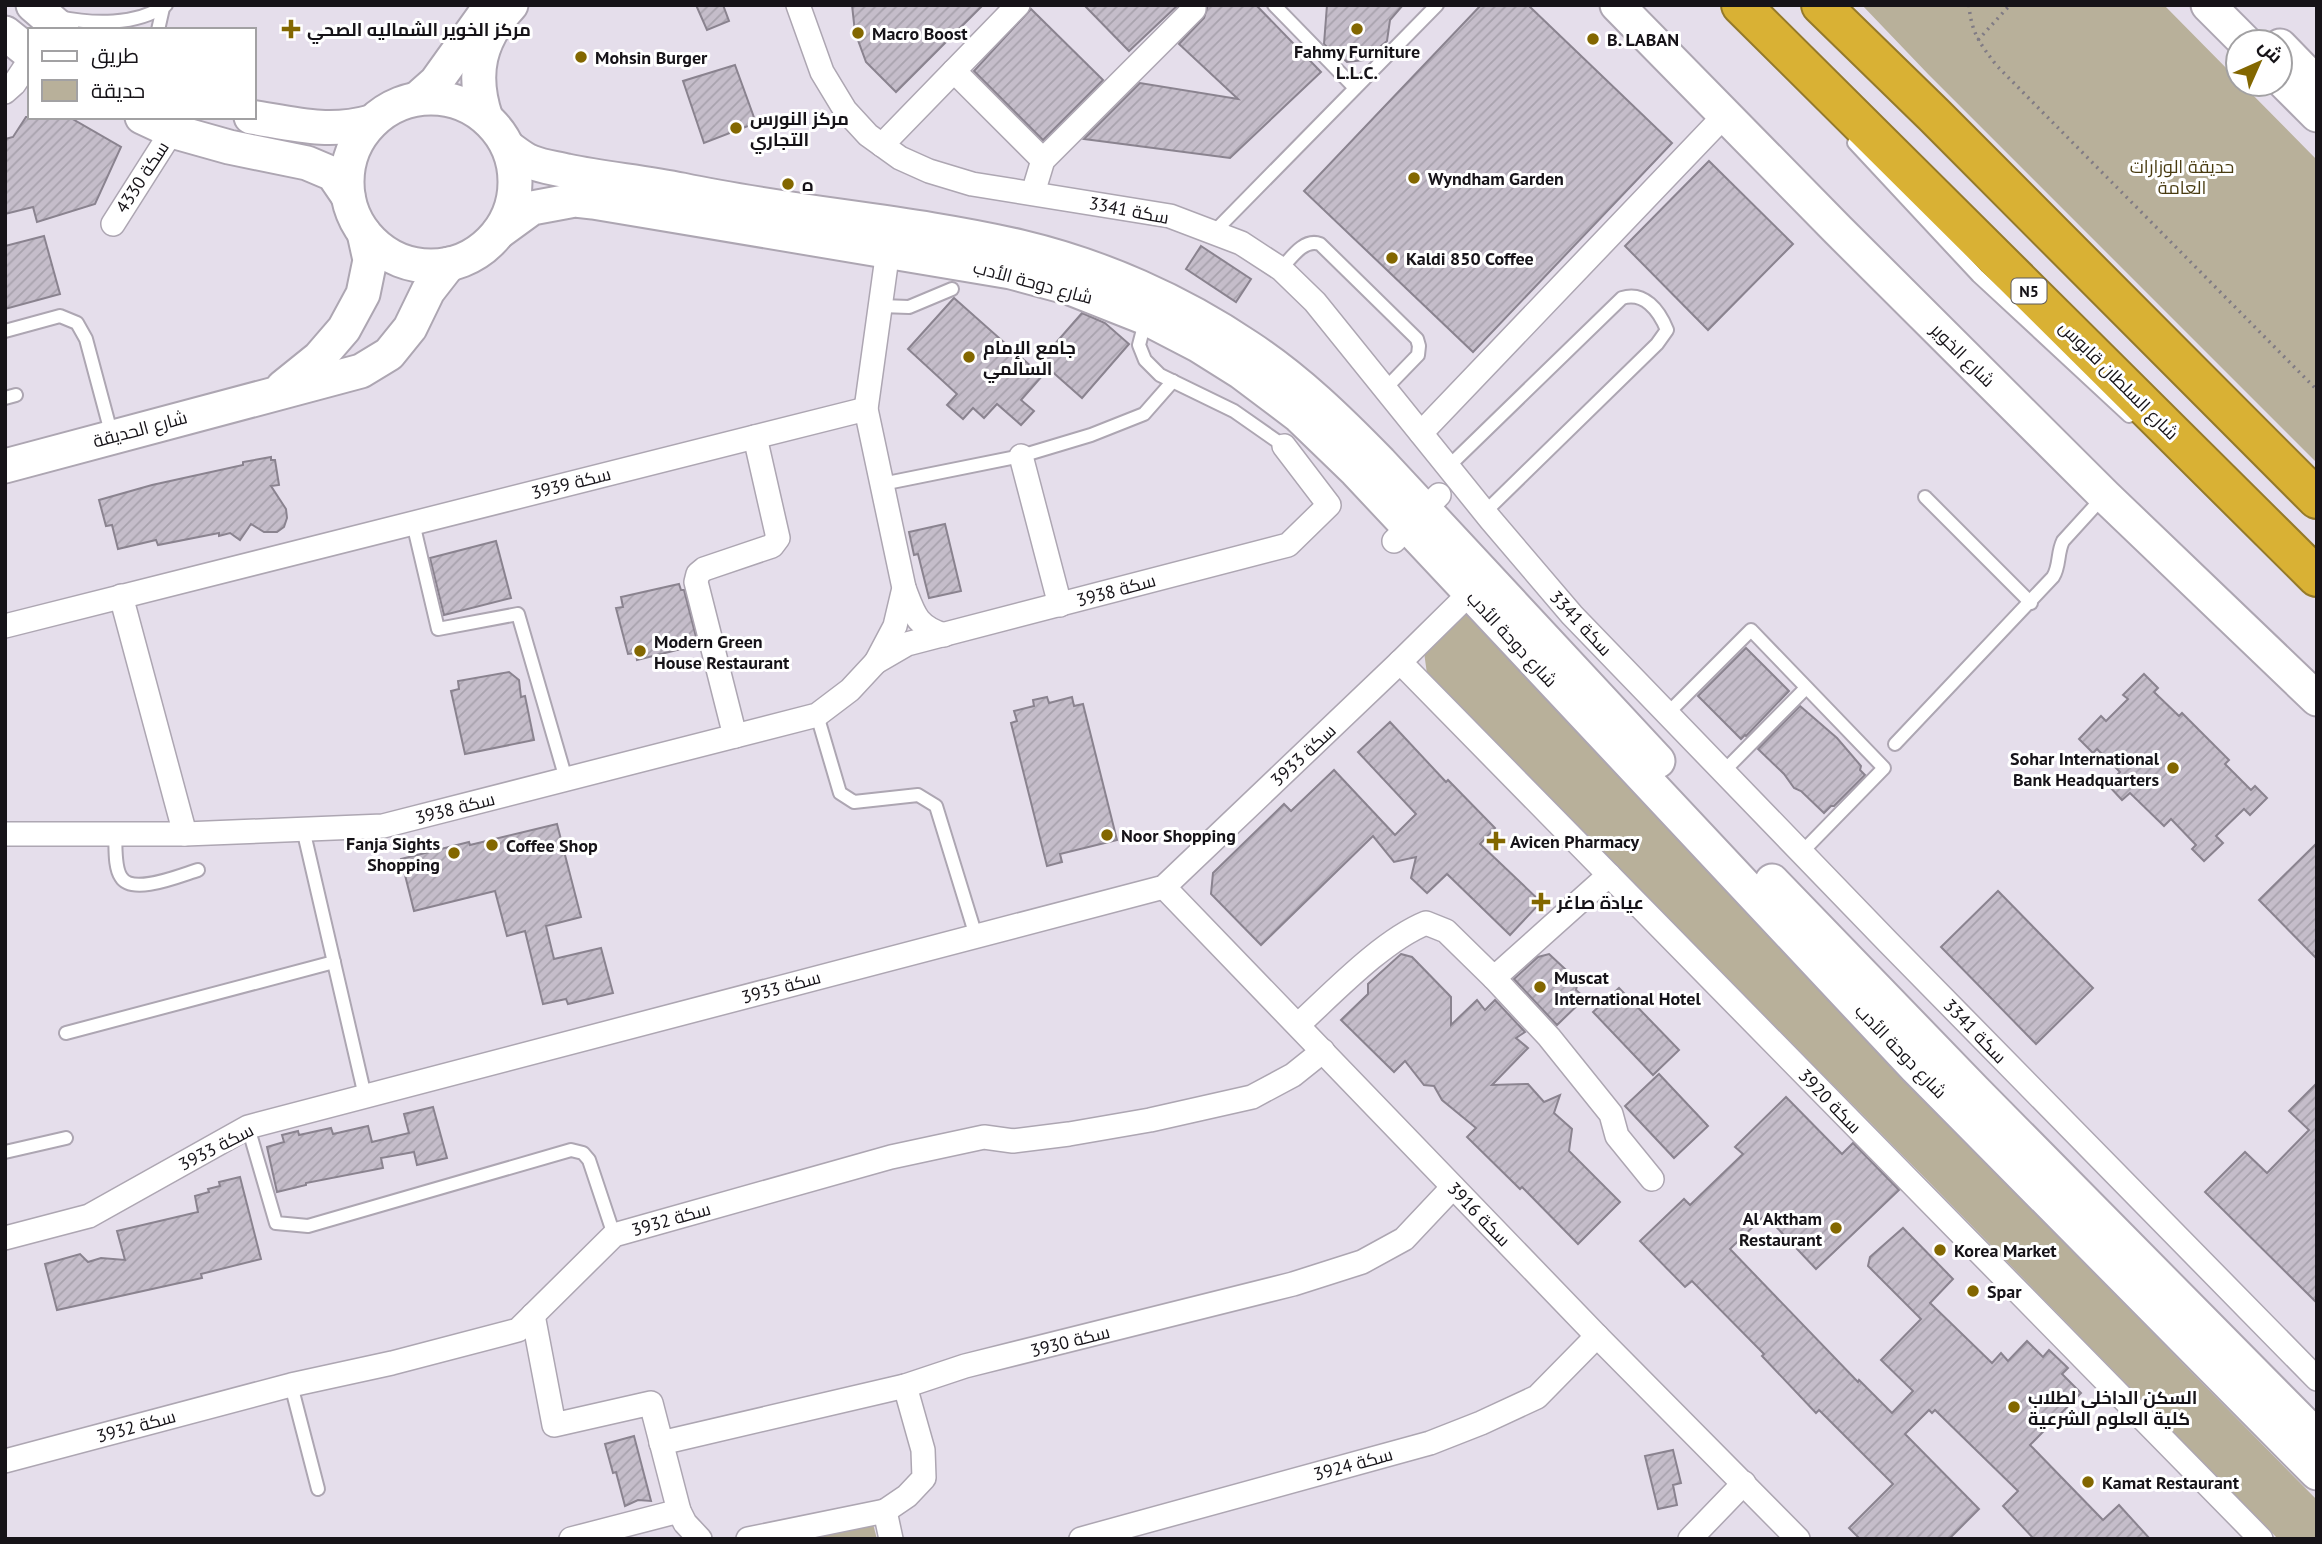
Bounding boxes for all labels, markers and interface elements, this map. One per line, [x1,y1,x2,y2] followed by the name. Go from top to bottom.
[307,18,531,45] place label: مركز الخوير الشماليه الصحي
[281,19,301,39] marker: مركز الخوير الشماليه الصحي
[1349,21,1365,37] marker: Fahmy Furniture L.L.C.
[872,22,968,45] place label: Macro Boost
[850,25,866,41] marker: Macro Boost
[28,28,256,119] legend
[1607,28,1679,51] place label: B. LABAN
[2224,28,2294,98] north arrow
[1585,31,1601,47] marker: B. LABAN
[2254,34,2288,68] text: ش
[1294,40,1420,84] place label: Fahmy Furniture L.L.C.
[91,42,139,69] text: طريق
[595,46,708,69] place label: Mohsin Burger
[573,49,589,65] marker: Mohsin Burger
[91,77,145,104] text: حديقة
[750,107,849,154] place label: مركز النورس التجاري
[728,120,744,136] marker: مركز النورس التجاري
[110,137,174,217] street label: سكة 4330
[2130,155,2234,199] park label: حديقة الوزارات العامة
[1428,167,1564,190] place label: Wyndham Garden
[1406,170,1422,186] marker: Wyndham Garden
[802,173,813,196] place label: ه
[780,176,796,192] marker: ه
[1087,191,1171,229] street label: سكة 3341
[1406,247,1534,270] place label: Kaldi 850 Coffee
[1384,250,1400,266] marker: Kaldi 850 Coffee
[970,255,1095,310] street label: شارع دوحة الأدب
[2011,278,2046,304] road number: N5
[2054,316,2183,445] street label: شارع السلطان قابوس
[1925,318,2000,392] street label: شارع الخوير
[983,336,1076,384] place label: جامع الإمام السالمي
[961,349,977,365] marker: جامع الإمام السالمي
[90,405,190,454] street label: شارع الحديقة
[529,462,613,504] street label: سكة 3939
[1074,568,1158,612] street label: سكة 3938
[1545,585,1617,661] street label: سكة 3341
[1461,586,1562,692] street label: شارع دوحة الأدب
[654,630,790,674] place label: Modern Green House Restaurant
[632,643,648,659] marker: Modern Green House Restaurant
[1265,719,1341,791] street label: سكة 3933
[2010,747,2160,791] place label: Sohar International Bank Headquarters
[2165,760,2181,776] marker: Sohar International Bank Headquarters
[413,787,497,829] street label: سكة 3938
[1121,824,1236,847] place label: Noor Shopping
[1099,827,1115,843] marker: Noor Shopping
[1510,830,1640,853] place label: Avicen Pharmacy
[346,832,440,876] place label: Fanja Sights Shopping
[1488,833,1504,849] marker: Avicen Pharmacy
[506,834,598,857] place label: Coffee Shop
[484,837,500,853] marker: Coffee Shop
[446,845,462,861] marker: Fanja Sights Shopping
[1556,891,1644,914] place label: عيادة صاغر
[1531,892,1551,912] marker: عيادة صاغر
[739,965,823,1009] street label: سكة 3933
[1554,966,1701,1010] place label: Muscat International Hotel
[1532,979,1548,995] marker: Muscat International Hotel
[1939,994,2011,1068] street label: سكة 3341
[1849,999,1952,1104] street label: شارع دوحة الأدب
[1794,1064,1866,1138] street label: سكة 3920
[175,1118,257,1176] street label: سكة 3933
[1443,1177,1515,1251] street label: سكة 3916
[629,1197,713,1241] street label: سكة 3932
[1739,1207,1823,1251] place label: Al Aktham Restaurant
[1828,1220,1844,1236] marker: Al Aktham Restaurant
[1954,1239,2057,1262] place label: Korea Market
[1932,1242,1948,1258] marker: Korea Market
[1987,1280,2022,1303] place label: Spar
[1965,1283,1981,1299] marker: Spar
[1028,1320,1112,1362] street label: سكة 3930
[2028,1386,2197,1431] place label: السكن الداخلي لطلاب كلية العلوم الشرعية
[2006,1399,2022,1415] marker: السكن الداخلي لطلاب كلية العلوم الشرعية
[94,1404,178,1448] street label: سكة 3932
[1311,1442,1395,1486] street label: سكة 3924
[2102,1471,2240,1494] place label: Kamat Restaurant
[2080,1474,2096,1490] marker: Kamat Restaurant

